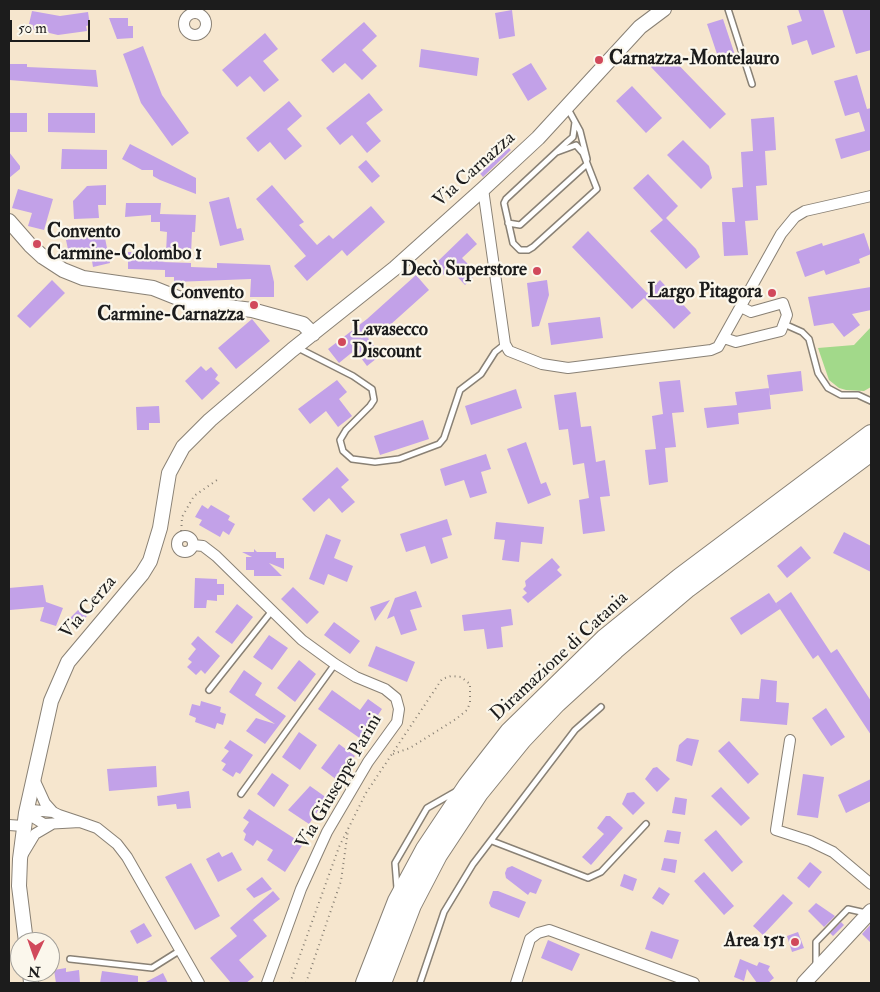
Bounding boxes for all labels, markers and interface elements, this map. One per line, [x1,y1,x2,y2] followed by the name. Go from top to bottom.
[12,10,92,42] scale bar
[18,19,47,38] text: 50 m
[609,49,779,71] place label: Carnazza-Montelauro
[593,54,605,66] marker: Carnazza-Montelauro
[429,127,521,213] street label: Via Carnazza
[47,222,202,266] place label: Convento Carmine-Colombo 1
[31,238,43,250] marker: Convento Carmine-Colombo 1
[401,260,527,282] place label: Decò Superstore
[531,265,543,277] marker: Decò Superstore
[648,282,762,304] place label: Largo Pitagora
[97,283,244,327] place label: Convento Carmine-Carnazza
[766,287,778,299] marker: Largo Pitagora
[248,299,260,311] marker: Convento Carmine-Carnazza
[352,320,428,364] place label: Lavasecco Discount
[336,336,348,348] marker: Lavasecco Discount
[56,571,122,645] street label: Via Cerza
[487,587,633,727] street label: Diramazione di Catania
[292,710,388,854] street label: Via Giuseppe Parini
[724,931,785,953] place label: Area 151
[10,932,60,982] north arrow
[789,936,801,948] marker: Area 151
[28,963,41,980] text: N

